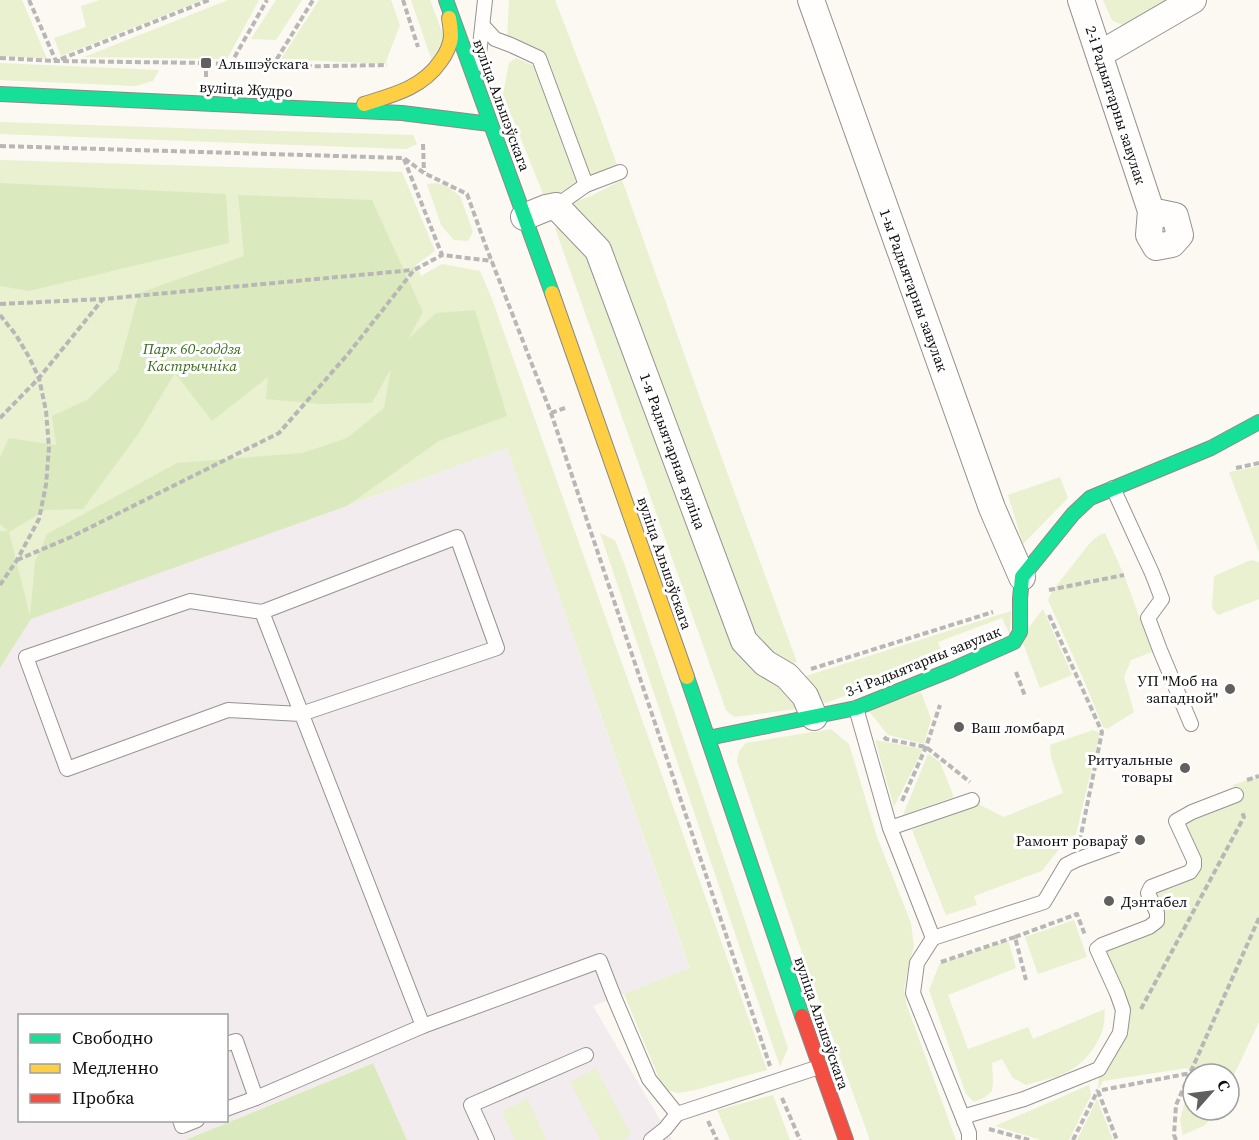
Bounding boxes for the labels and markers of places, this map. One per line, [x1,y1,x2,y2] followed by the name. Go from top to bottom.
[218,53,309,74] place label: Альшэўскага
[199,56,213,70] marker: Альшэўскага
[1137,670,1218,708] place label: УП "Моб на западной"
[1223,682,1237,696] marker: УП "Моб на западной"
[971,717,1065,738] place label: Ваш ломбард
[952,720,966,734] marker: Ваш ломбард
[1087,749,1173,787] place label: Ритуальные товары
[1178,761,1192,775] marker: Ритуальные товары
[1016,830,1128,851] place label: Рамонт ровараў
[1133,833,1147,847] marker: Рамонт ровараў
[1121,891,1187,912] place label: Дэнтабел
[1102,894,1116,908] marker: Дэнтабел

